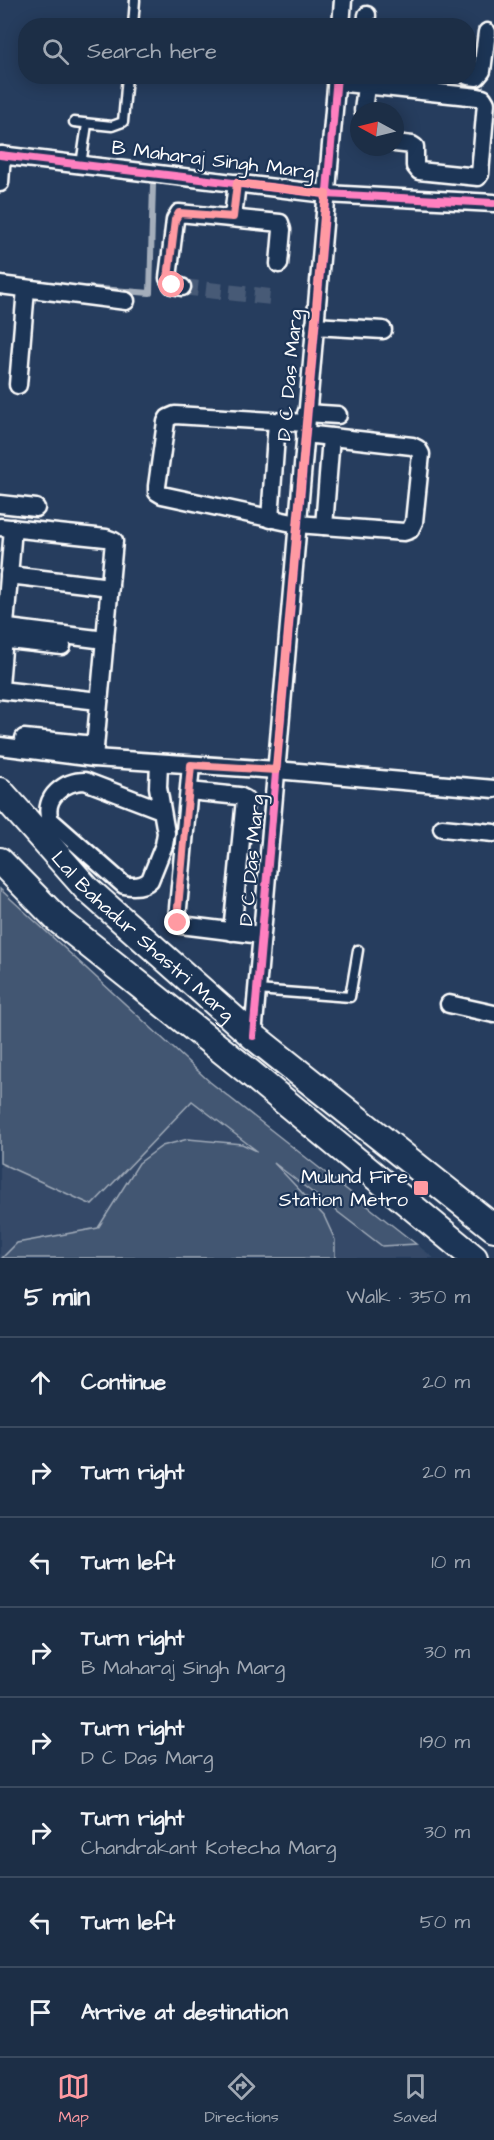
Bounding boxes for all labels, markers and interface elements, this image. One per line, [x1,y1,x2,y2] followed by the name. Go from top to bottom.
[18,18,476,84] search box
[39,35,72,68] icon: search
[87,36,217,67] text: Search here
[350,102,404,156] north arrow
[110,134,316,187] street label: B Maharaj Singh Marg
[158,271,184,297] route start
[270,308,311,442] street label: D C Das Marg
[232,793,273,927] street label: D C Das Marg
[44,845,240,1029] street label: Lal Bahadur Shastri Marg
[164,909,190,935] route end
[279,1163,408,1214] place label: Mulund Fire Station Metro
[412,1179,430,1197] marker: Mulund Fire Station Metro
[24,1279,90,1315] text: 5 min
[346,1283,470,1311] text: Walk · 350 m
[24,1366,57,1399] icon: ahead
[81,1367,166,1398] text: Continue
[422,1368,470,1396] text: 20 m
[24,1456,57,1489] icon: right
[81,1457,184,1488] text: Turn right
[422,1458,470,1486] text: 20 m
[24,1546,57,1579] icon: left
[81,1547,175,1578] text: Turn left
[431,1548,470,1576] text: 10 m
[81,1623,184,1654] text: Turn right
[24,1636,57,1669] icon: right
[424,1638,470,1666] text: 30 m
[81,1654,285,1682] text: B Maharaj Singh Marg
[81,1713,184,1744] text: Turn right
[24,1726,57,1759] icon: right
[420,1728,470,1756] text: 190 m
[81,1744,213,1772] text: D C Das Marg
[81,1803,184,1834] text: Turn right
[24,1816,57,1849] icon: right
[424,1818,470,1846] text: 30 m
[81,1834,336,1862] text: Chandrakant Kotecha Marg
[24,1906,57,1939] icon: left
[81,1907,175,1938] text: Turn left
[420,1908,470,1936] text: 50 m
[24,1996,57,2029] icon: arrive
[81,1997,288,2028] text: Arrive at destination
[57,2070,90,2128] tab: Map
[205,2070,279,2128] tab: Directions
[393,2070,437,2128] tab: Saved

